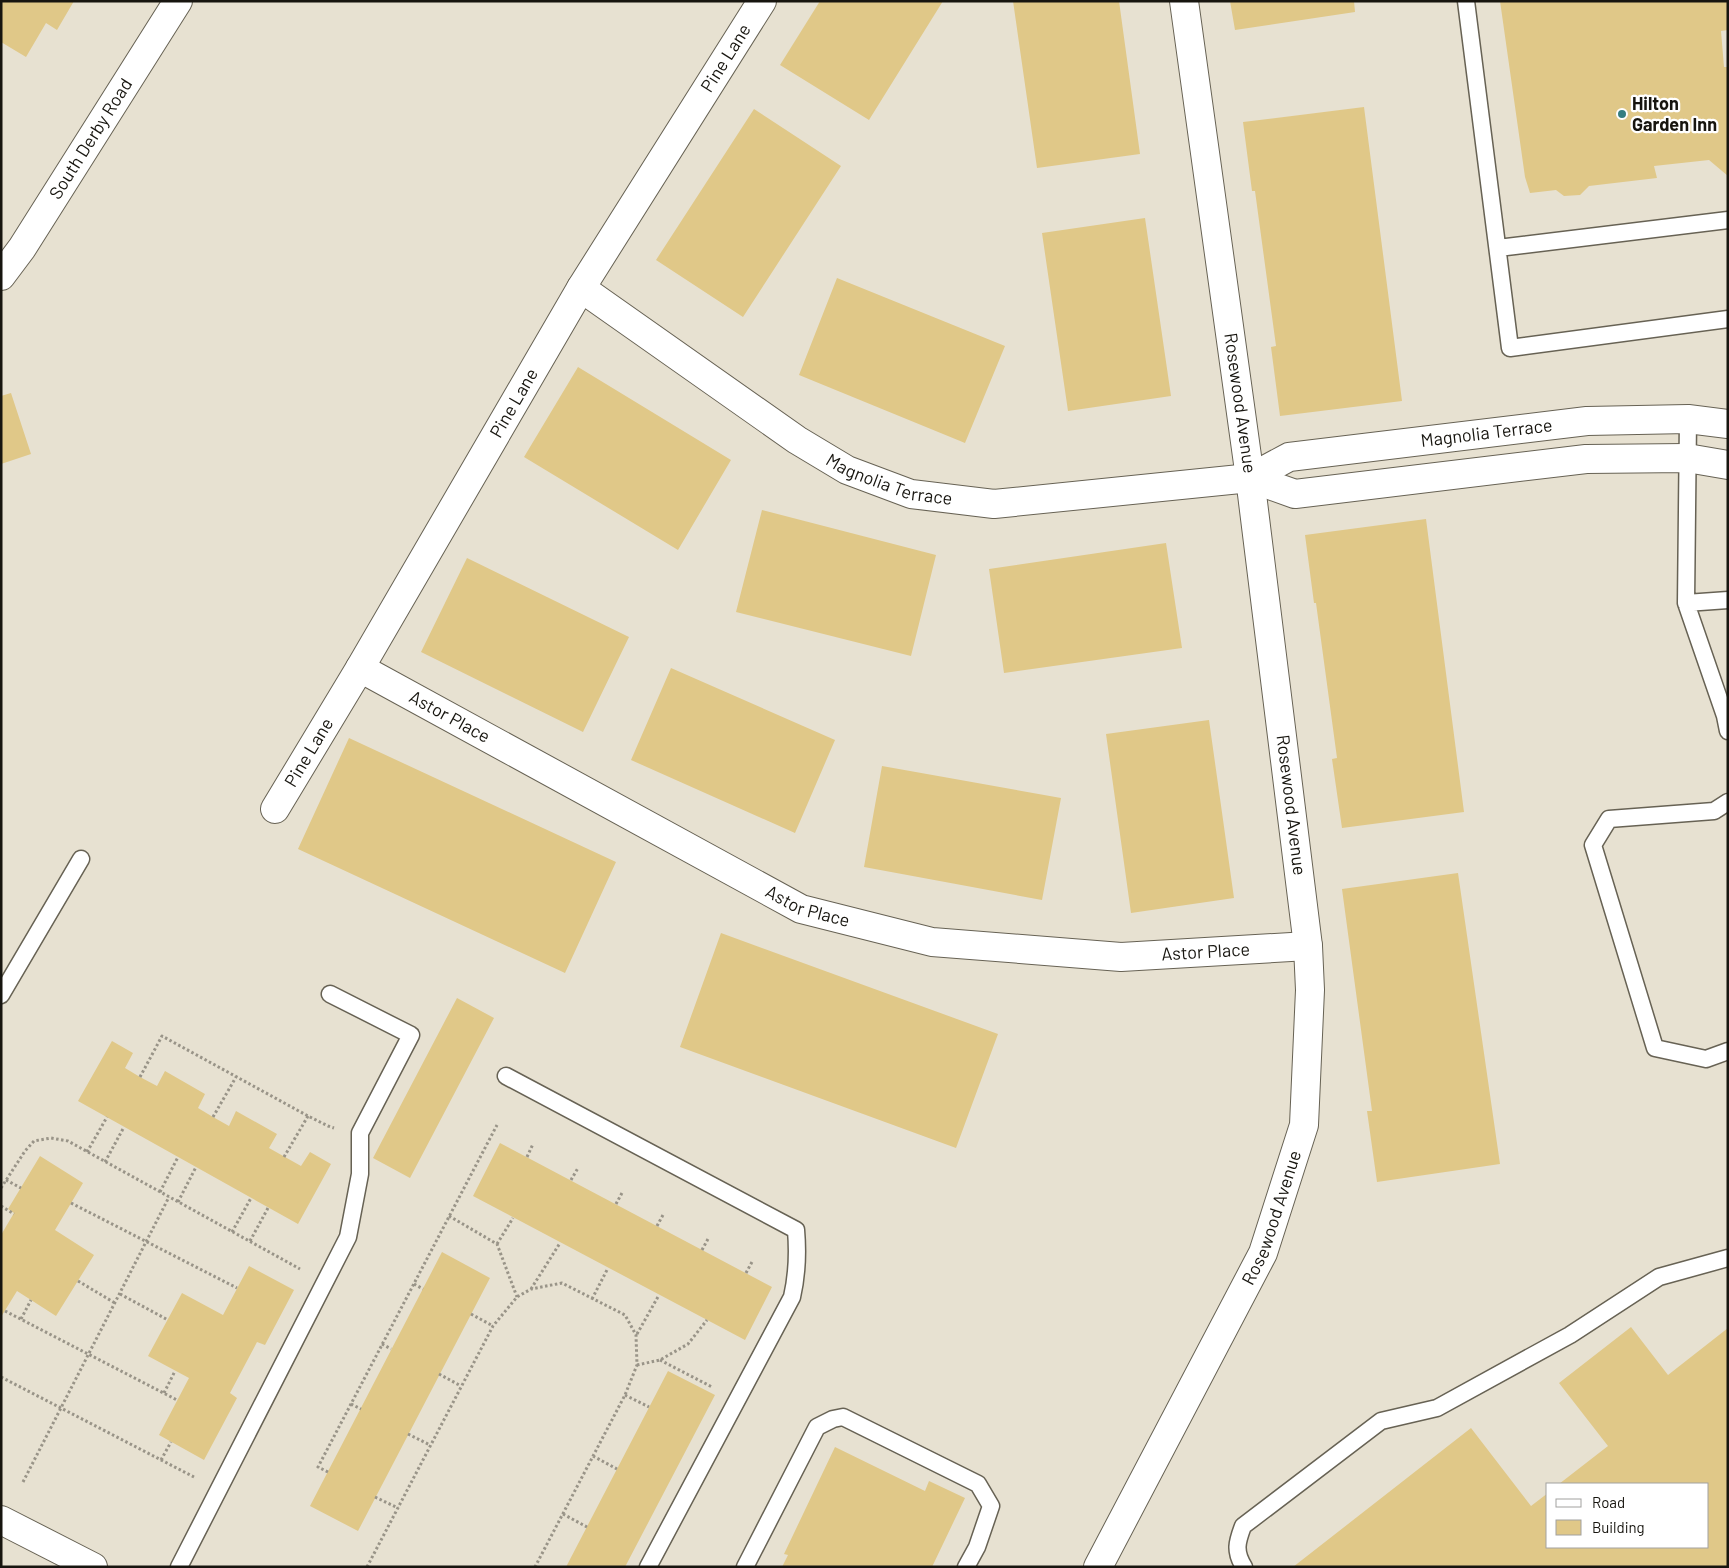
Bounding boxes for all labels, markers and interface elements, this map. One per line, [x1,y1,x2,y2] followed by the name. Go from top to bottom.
[695,19,755,96] street label: Pine Lane
[44,74,136,203] street label: South Derby Road
[1632,92,1717,135] place label: Hilton Garden Inn
[1616,108,1628,120] marker: Hilton Garden Inn
[1220,331,1262,475] street label: Rosewood Avenue
[484,364,542,441] street label: Pine Lane
[1419,413,1554,451] street label: Magnolia Terrace
[822,448,954,509] street label: Magnolia Terrace
[406,685,494,747] street label: Astor Place
[279,713,337,790] street label: Pine Lane
[1272,733,1312,877] street label: Rosewood Avenue
[762,880,852,931] street label: Astor Place
[1161,937,1251,965] street label: Astor Place
[1236,1147,1305,1288] street label: Rosewood Avenue
[1546,1483,1709,1548] legend
[1592,1493,1625,1511] text: Road
[1592,1518,1645,1536] text: Building

